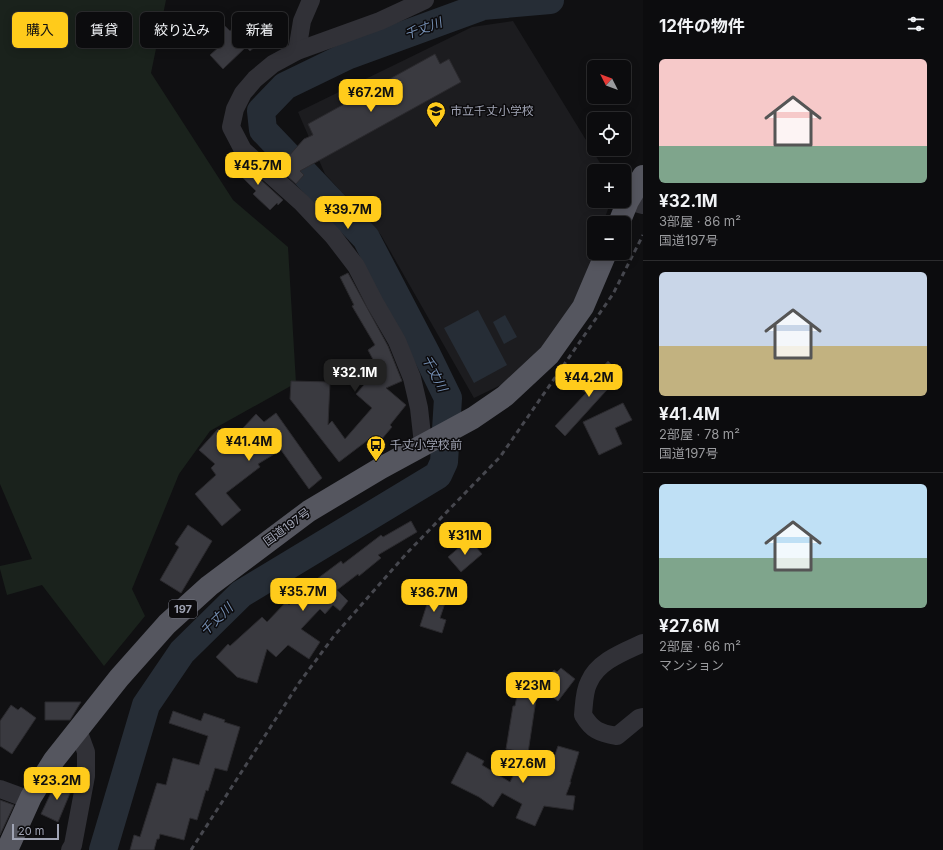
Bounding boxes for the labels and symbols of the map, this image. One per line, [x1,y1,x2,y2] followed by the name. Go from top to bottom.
[402,13,446,42] water label: 千丈川
[587,60,631,104] north arrow
[338,79,404,113] pin: ¥67.2M
[425,100,447,128] school or university icon: 市立千丈小学校
[450,103,534,118] place label: 市立千丈小学校
[225,152,291,186] pin: ¥45.7M
[315,196,381,230] pin: ¥39.7M
[419,352,452,396] water label: 千丈川
[322,359,388,393] pin: ¥32.1M
[556,364,622,398] pin: ¥44.2M
[216,428,282,462] pin: ¥41.4M
[365,434,387,462] bus stop icon: 千丈小学校前
[390,437,462,452] place label: 千丈小学校前
[260,504,313,549] street label: 国道197号
[441,522,489,556] pin: ¥31M
[270,578,336,612] pin: ¥35.7M
[401,579,467,613] pin: ¥36.7M
[196,598,237,638] water label: 千丈川
[169,600,197,618] road number: 197
[509,672,557,706] pin: ¥23M
[490,750,556,784] pin: ¥27.6M
[24,767,90,801] pin: ¥23.2M
[12,822,59,841] scale bar

